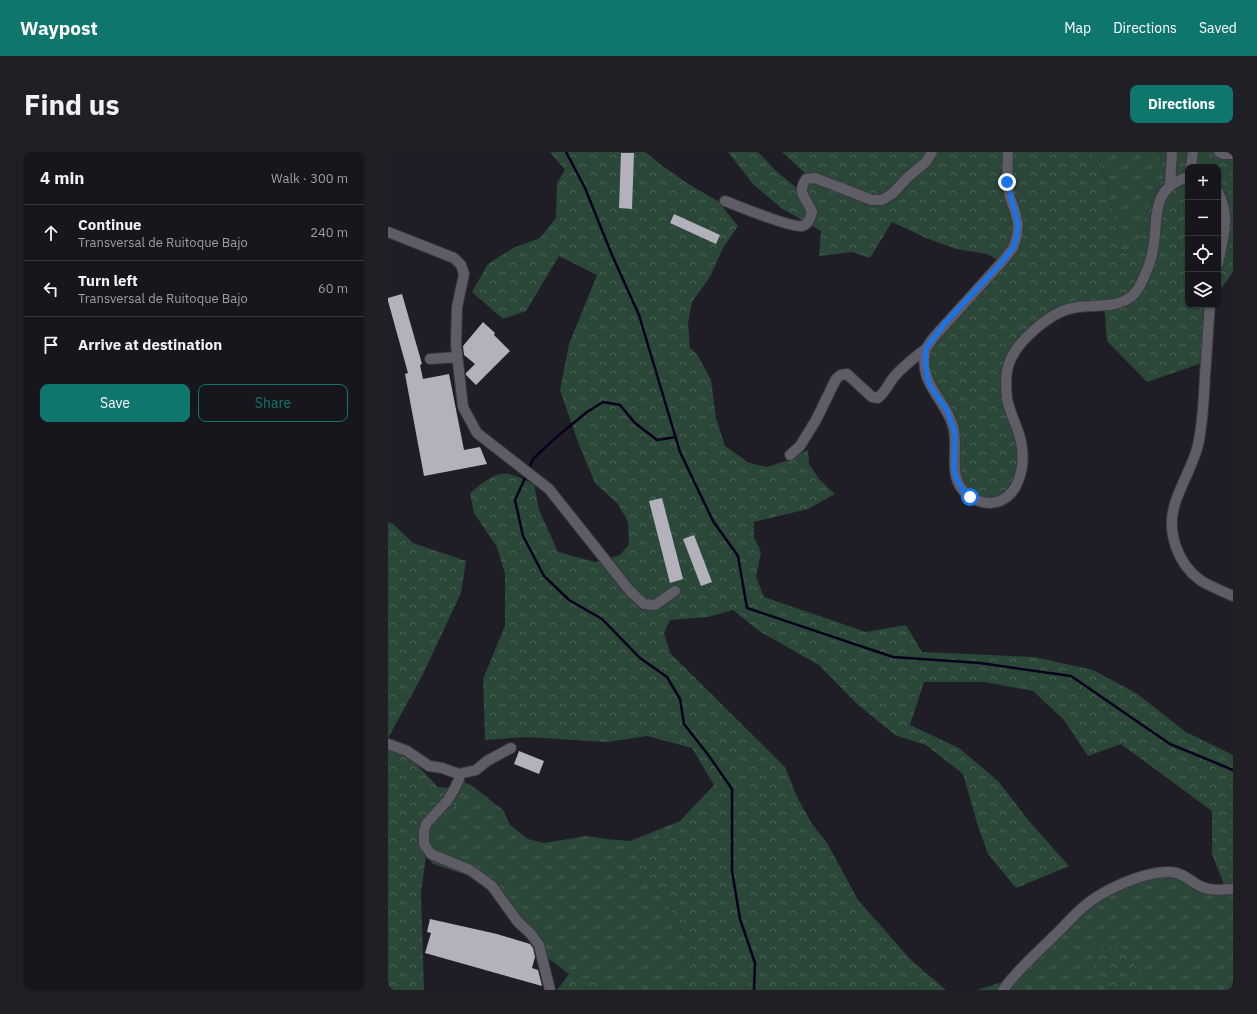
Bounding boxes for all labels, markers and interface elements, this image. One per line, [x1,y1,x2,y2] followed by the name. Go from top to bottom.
[20,16,98,40] text: Waypost
[1064,19,1091,37] text: Map
[1113,19,1177,37] text: Directions
[1199,19,1237,37] text: Saved
[1130,85,1233,123] button: Directions
[24,86,120,123] text: Find us
[1185,164,1221,308] map controls
[1185,164,1221,200] button: +
[40,167,84,189] text: 4 min
[271,170,348,187] text: Walk · 300 m
[998,173,1016,191] route end
[1185,200,1221,236] button: −
[78,215,142,234] text: Continue
[40,222,62,244] icon: ahead
[310,224,348,241] text: 240 m
[78,234,248,251] text: Transversal de Ruitoque Bajo
[1185,236,1221,272] button: locate
[78,271,138,290] text: Turn left
[1185,272,1221,308] button: layers
[40,278,62,300] icon: left
[318,280,348,297] text: 60 m
[78,290,248,307] text: Transversal de Ruitoque Bajo
[40,334,62,356] icon: arrive
[78,335,222,354] text: Arrive at destination
[40,384,190,422] button: Save
[198,384,348,422] button: Share
[961,488,979,506] route start

